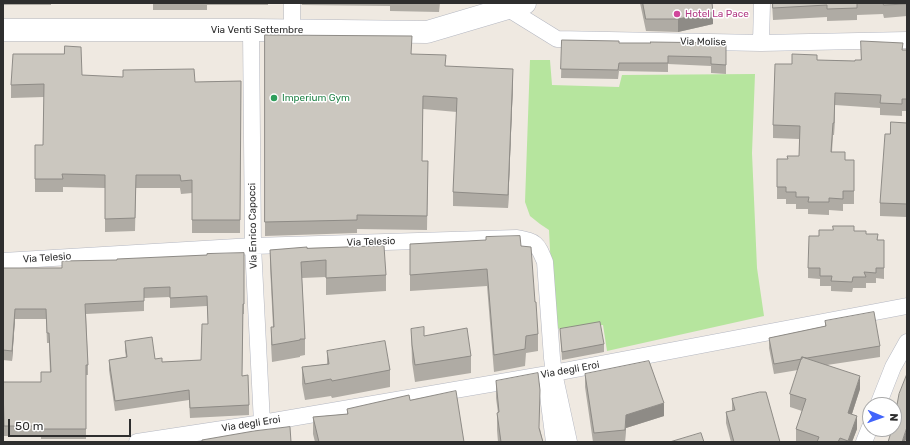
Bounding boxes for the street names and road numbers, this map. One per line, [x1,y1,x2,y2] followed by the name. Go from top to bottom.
[211,24,303,36] street label: Via Venti Settembre
[680,36,726,48] street label: Via Molise
[246,183,260,269] street label: Via Enrico Capocci
[346,235,396,249] street label: Via Telesio
[22,250,72,266] street label: Via Telesio
[540,359,600,381] street label: Via degli Eroi
[221,413,281,435] street label: Via degli Eroi

